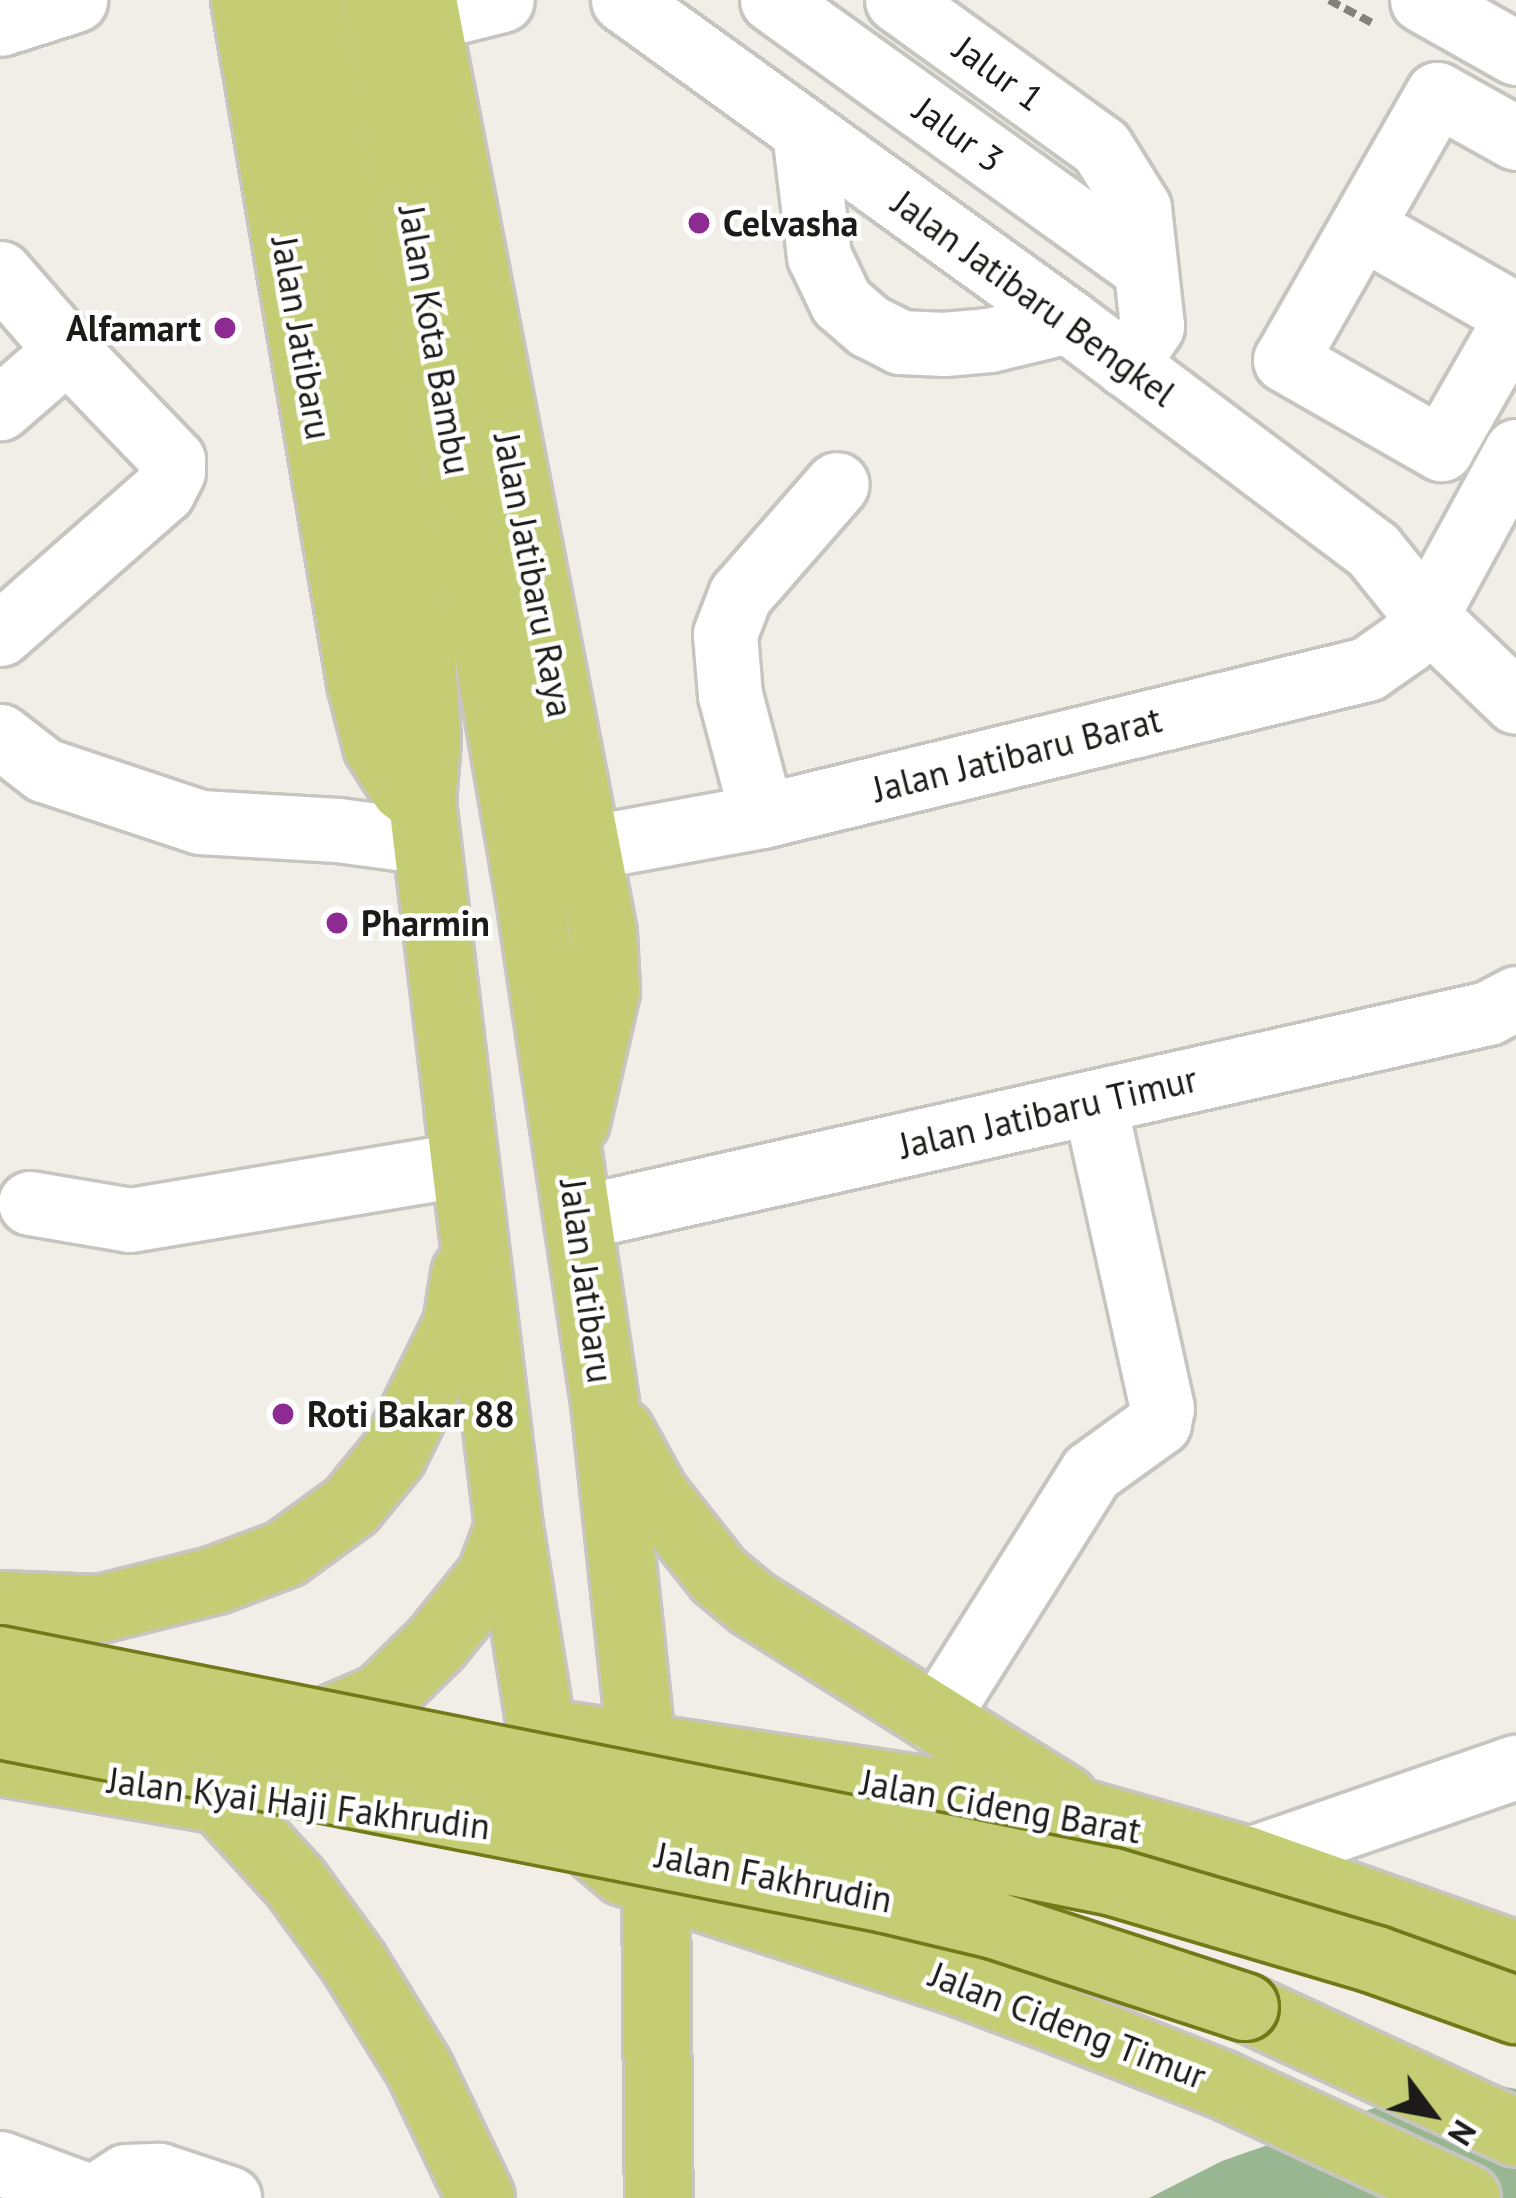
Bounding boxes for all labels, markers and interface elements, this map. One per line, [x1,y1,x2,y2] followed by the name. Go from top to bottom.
[946,26,1052,120] street label: Jalur 1
[906,87,1012,181] street label: Jalur 3
[884,181,1184,415] street label: Jalan Jatibaru Bengkel
[723,201,858,245] place label: Celvasha
[390,202,480,478] street label: Jalan Kota Bambu
[686,210,712,236] marker: Celvasha
[263,233,341,443] street label: Jalan Jatibaru
[66,306,201,350] place label: Alfamart
[212,315,238,341] marker: Alfamart
[485,429,583,721] street label: Jalan Jatibaru Raya
[868,697,1166,811] street label: Jalan Jatibaru Barat
[361,901,490,945] place label: Pharmin
[324,910,350,936] marker: Pharmin
[894,1057,1202,1167] street label: Jalan Jatibaru Timur
[551,1176,623,1386] street label: Jalan Jatibaru
[307,1392,515,1436] place label: Roti Bakar 88
[270,1401,296,1427] marker: Roti Bakar 88
[106,1758,492,1848] street label: Jalan Kyai Haji Fakhrudin
[858,1760,1144,1852] street label: Jalan Cideng Barat
[652,1833,896,1921] street label: Jalan Fakhrudin
[923,1952,1213,2098] street label: Jalan Cideng Timur
[1372,2054,1492,2174] north arrow
[1439,2113,1487,2154] text: N

